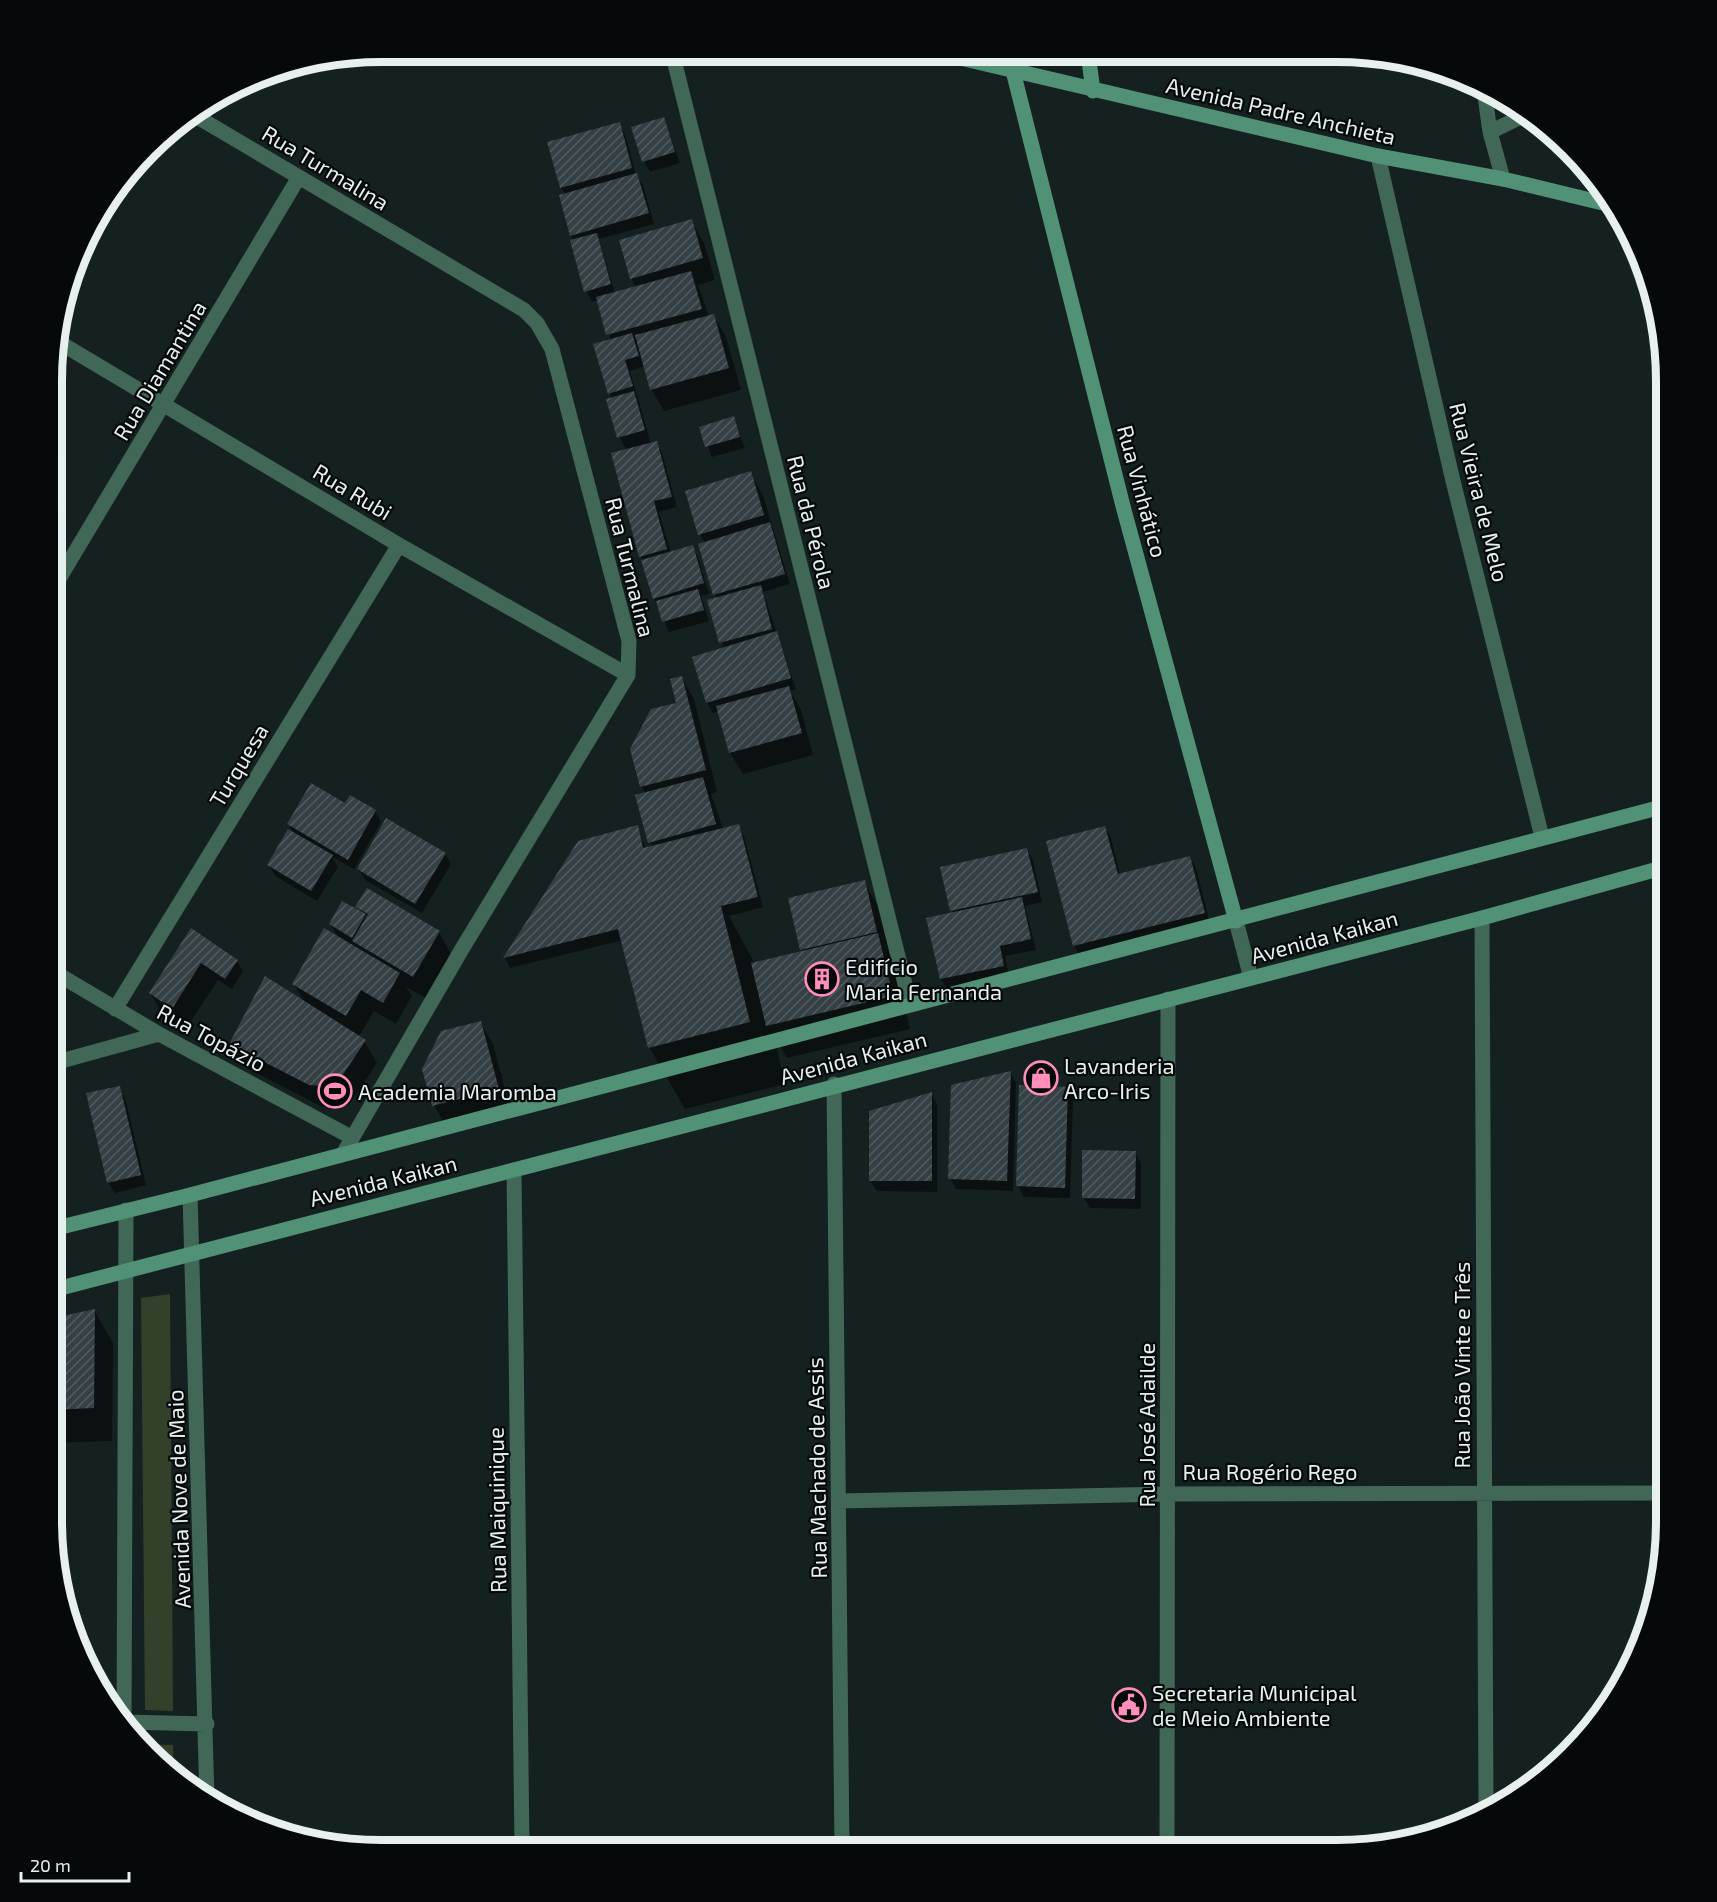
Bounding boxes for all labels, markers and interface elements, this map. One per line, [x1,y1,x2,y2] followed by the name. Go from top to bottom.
[1164,71,1398,149] street label: Avenida Padre Anchieta
[258,119,394,215] street label: Rua Turmalina
[107,296,211,444] street label: Rua Diamantina
[1445,400,1515,584] street label: Rua Vieira de Melo
[1113,422,1173,560] street label: Rua Vinhático
[783,452,841,592] street label: Rua da Pérola
[309,457,397,525] street label: Rua Rubi
[601,494,661,640] street label: Rua Turmalina
[203,719,273,811] street label: Turquesa
[1248,904,1400,968] street label: Avenida Kaikan
[845,953,1002,1004] place label: Edifício Maria Fernanda
[804,961,840,997] building icon: Edifício Maria Fernanda
[153,997,271,1077] street label: Rua Topázio
[777,1025,929,1089] street label: Avenida Kaikan
[1064,1052,1175,1103] place label: Lavanderia Arco-Iris
[1023,1060,1059,1096] shop icon: Lavanderia Arco-Iris
[317,1073,353,1109] sports icon: Academia Maromba
[358,1078,557,1104] place label: Academia Maromba
[307,1149,459,1211] street label: Avenida Kaikan
[1448,1262,1474,1468] street label: Rua João Vinte e Três
[1133,1343,1159,1507] street label: Rua José Adailde
[801,1357,831,1579] street label: Rua Machado de Assis
[161,1389,195,1609] street label: Avenida Nove de Maio
[482,1427,510,1593] street label: Rua Maiquinique
[1183,1458,1357,1484] street label: Rua Rogério Rego
[1152,1679,1357,1730] place label: Secretaria Municipal de Meio Ambiente
[1111,1687,1147,1723] public building icon: Secretaria Municipal de Meio Ambiente
[21,1845,129,1883] scale bar
[30,1854,71,1876] text: 20 m

